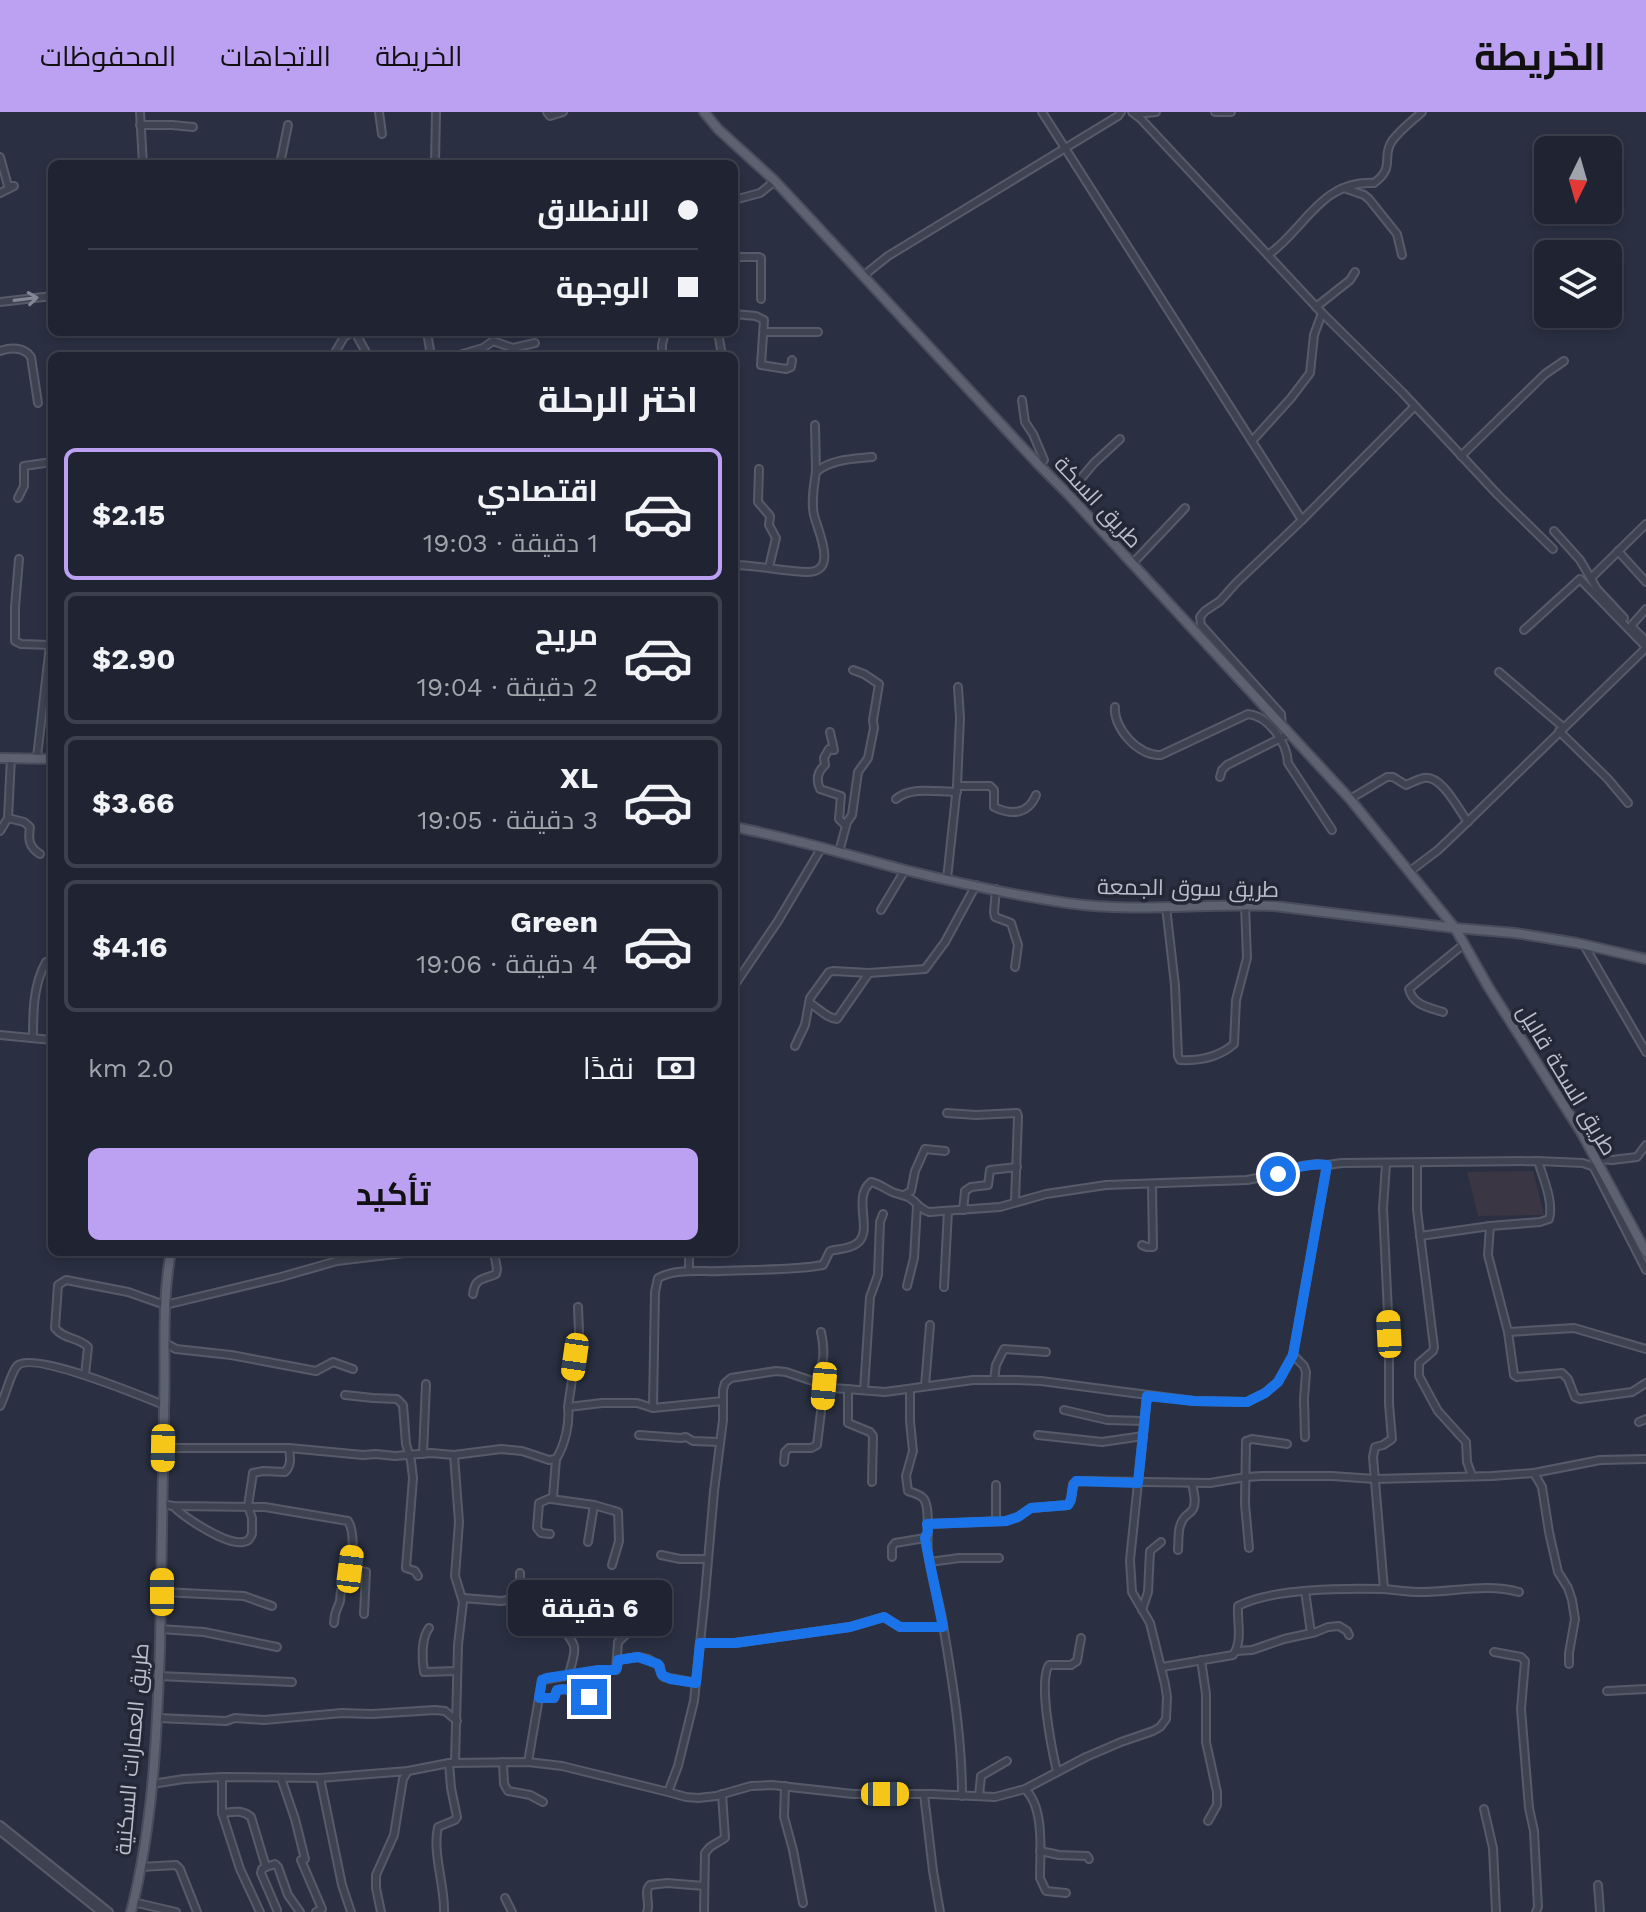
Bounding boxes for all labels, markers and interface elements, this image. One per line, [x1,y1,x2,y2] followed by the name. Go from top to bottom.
[1474,35,1606,79] text: الخريطة
[40,40,176,73] text: المحفوظات
[220,40,331,73] text: الاتجاهات
[375,40,463,73] text: الخريطة
[1534,136,1622,224] north arrow
[1534,136,1622,328] map controls
[537,193,650,228] text: الانطلاق
[1534,240,1622,328] button: layers
[556,270,650,305] text: الوجهة
[13,291,38,306] one-way arrow
[538,379,698,421] text: اختر الرحلة
[1049,451,1147,554] street label: طريق السكة
[477,473,598,508] text: اقتصادي
[622,478,694,550] icon: car
[92,497,165,532] text: $2.15
[423,528,598,558] text: 1 دقيقة · 19:03
[535,617,598,652] text: مريح
[622,622,694,694] icon: car
[92,641,176,676] text: $2.90
[417,672,598,702] text: 2 دقيقة · 19:04
[560,760,598,795] text: XL
[622,766,694,838] icon: car
[92,785,175,820] text: $3.66
[418,805,598,835] text: 3 دقيقة · 19:05
[1097,874,1279,903] street label: طريق سوق الجمعة
[510,904,598,939] text: Green
[622,910,694,982] icon: car
[92,929,168,964] text: $4.16
[416,949,598,979] text: 4 دقيقة · 19:06
[1511,1000,1622,1160] street label: طريق السكة قاليل
[654,1046,698,1090] icon: cash
[583,1051,634,1086] text: نقدًا
[88,1053,174,1083] text: 2.0 km
[88,1148,698,1240] button: تأكيد
[1260,1156,1296,1192] route start
[1376,1309,1402,1359] car
[560,1332,590,1382] car
[810,1361,838,1411] car
[151,1424,175,1472] car
[335,1544,365,1594] car
[150,1568,174,1616] car
[507,1581,671,1637] callout: 6 دقيقة
[542,1593,638,1623] text: 6 دقيقة
[110,1642,155,1856] street label: طريق العمارات السكنية
[571,1679,607,1715] route end
[861,1782,909,1806] car

